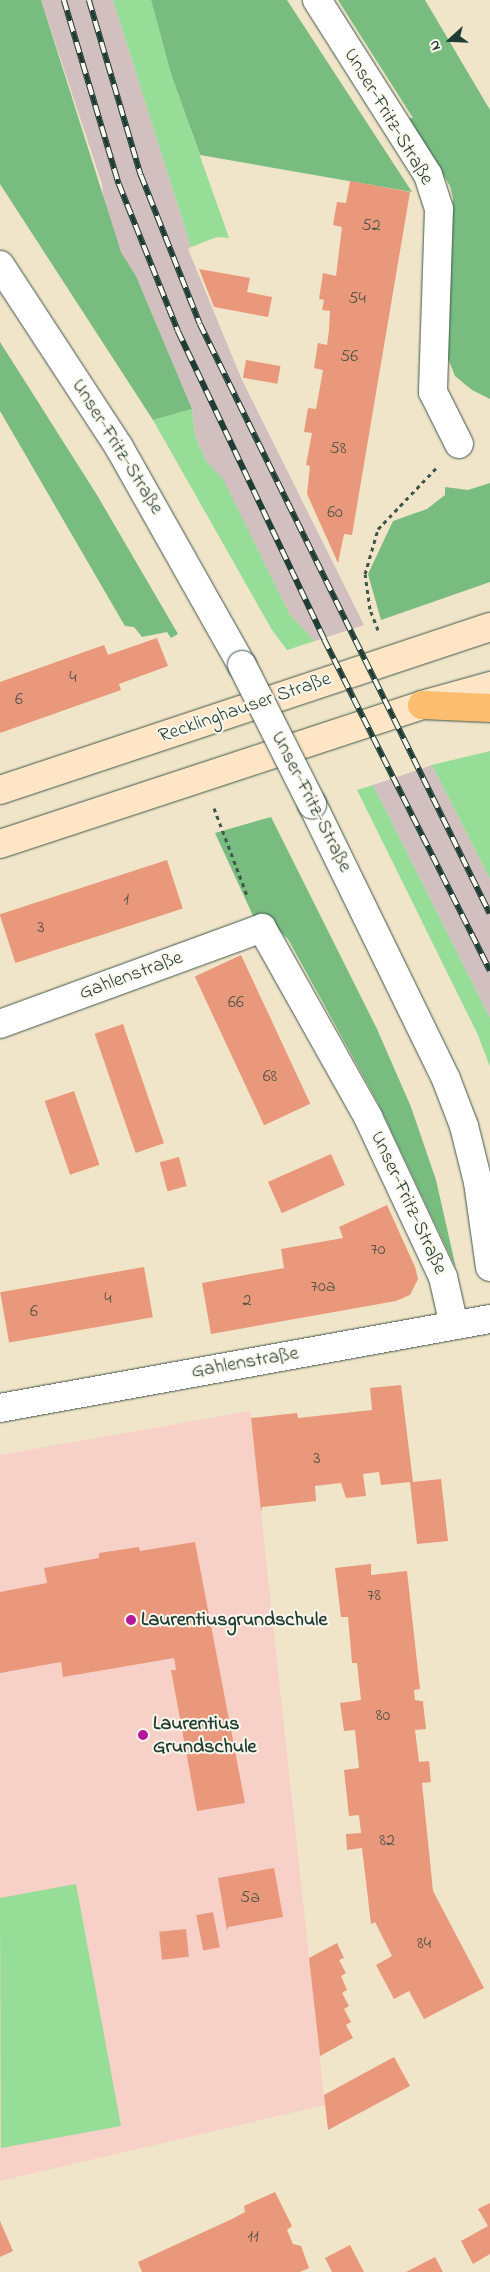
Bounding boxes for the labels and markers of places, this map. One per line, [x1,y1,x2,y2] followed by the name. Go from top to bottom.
[141,1608,327,1632] place label: Laurentiusgrundschule
[125,1614,137,1626] marker: Laurentiusgrundschule
[153,1712,256,1759] place label: Laurentius Grundschule
[137,1729,149,1741] marker: Laurentius Grundschule

